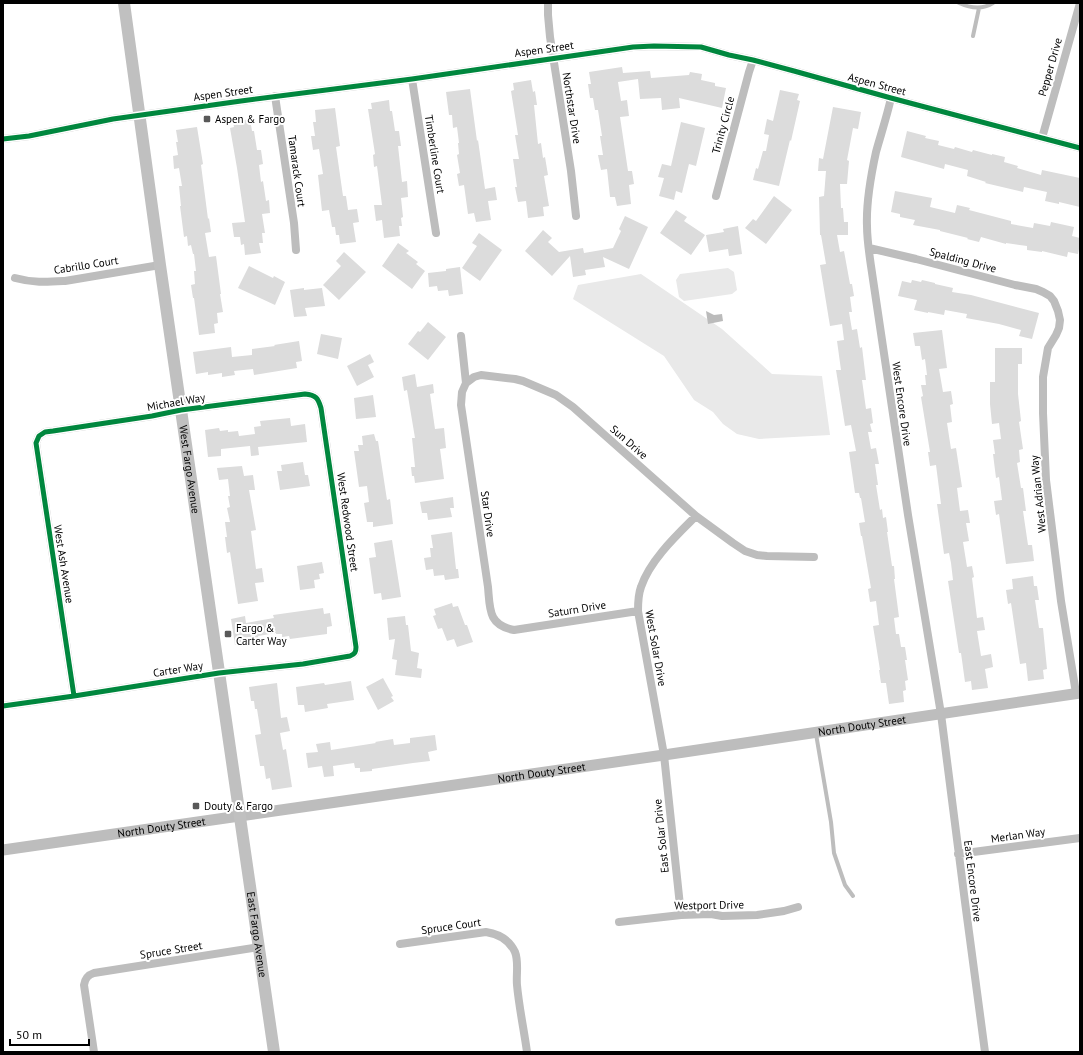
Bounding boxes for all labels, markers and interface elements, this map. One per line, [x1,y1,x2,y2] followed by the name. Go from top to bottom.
[1035,36,1065,98] street label: Pepper Drive
[513,38,575,60] street label: Aspen Street
[846,70,908,99] street label: Aspen Street
[559,71,585,145] street label: Northstar Drive
[192,82,254,104] street label: Aspen Street
[709,94,737,155] street label: Trinity Circle
[215,112,285,126] place label: Aspen & Fargo
[202,114,212,124] marker: Aspen & Fargo
[422,114,448,195] street label: Timberline Court
[285,134,309,208] street label: Tamarack Court
[928,244,998,276] street label: Spalding Drive
[53,253,119,277] street label: Cabrillo Court
[889,361,915,447] street label: West Encore Drive
[146,390,207,414] street label: Michael Way
[607,422,651,462] street label: Sun Drive
[176,424,203,515] street label: West Fargo Avenue
[1027,454,1049,533] street label: West Adrian Way
[334,472,362,573] street label: West Redwood Street
[478,490,498,538] street label: Star Drive
[51,524,77,605] street label: West Ash Avenue
[547,597,607,620] street label: Saturn Drive
[642,609,670,688] street label: West Solar Drive
[236,621,287,648] place label: Fargo & Carter Way
[223,629,233,639] marker: Fargo & Carter Way
[152,658,205,680] street label: Carter Way
[817,712,907,739] street label: North Douty Street
[497,759,587,786] street label: North Douty Street
[650,798,672,874] street label: East Solar Drive
[204,799,273,813] place label: Douty & Fargo
[191,801,201,811] marker: Douty & Fargo
[116,814,207,840] street label: North Douty Street
[990,824,1047,846] street label: Merlan Way
[961,839,985,923] street label: East Encore Drive
[244,891,270,979] street label: East Fargo Avenue
[674,897,744,913] street label: Westport Drive
[420,915,482,937] street label: Spruce Court
[139,938,203,962] street label: Spruce Street
[10,1021,89,1047] scale bar
[16,1027,42,1042] text: 50 m

